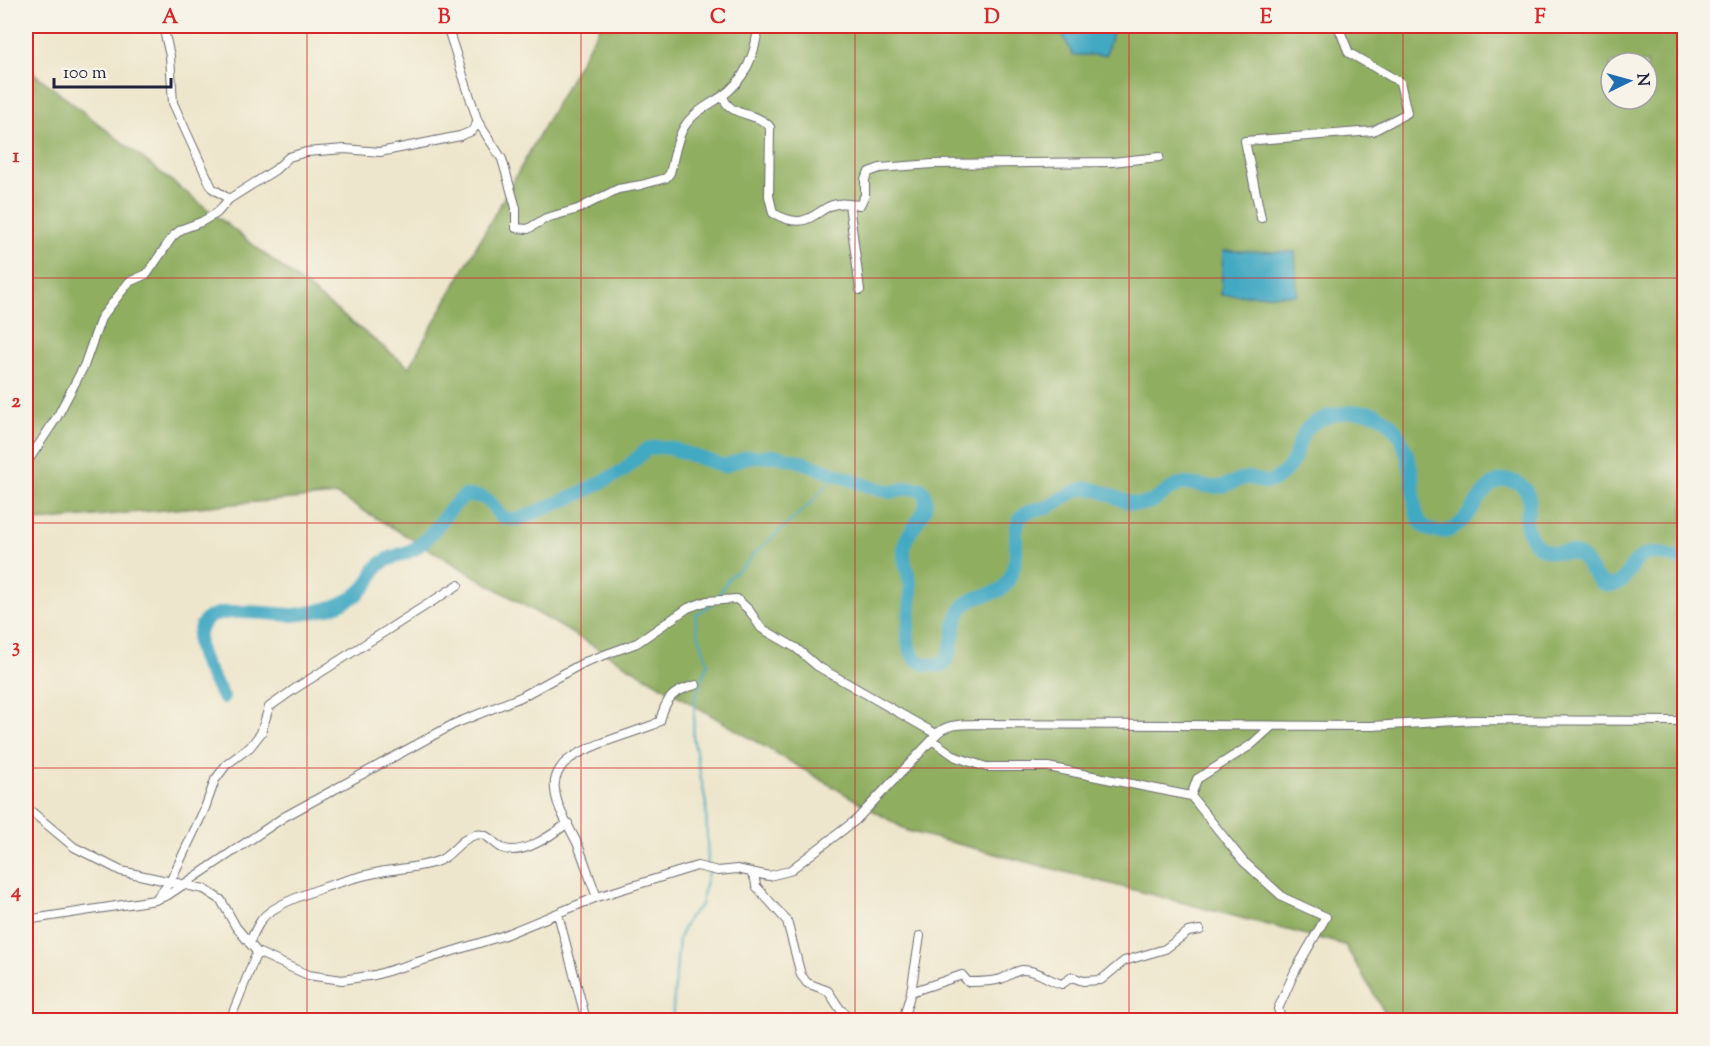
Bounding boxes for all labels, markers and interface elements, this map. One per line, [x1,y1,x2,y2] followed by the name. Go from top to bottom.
[162,4,179,33] text: A
[438,4,451,33] text: B
[710,4,726,33] text: C
[984,4,1000,33] text: D
[1260,4,1273,33] text: E
[1534,4,1546,33] text: F
[54,51,171,89] scale bar
[1599,51,1659,111] north arrow
[63,61,107,87] text: 100 m
[1629,73,1653,87] text: N
[13,143,20,172] text: 1
[11,388,21,417] text: 2
[12,633,20,662] text: 3
[10,878,21,907] text: 4

